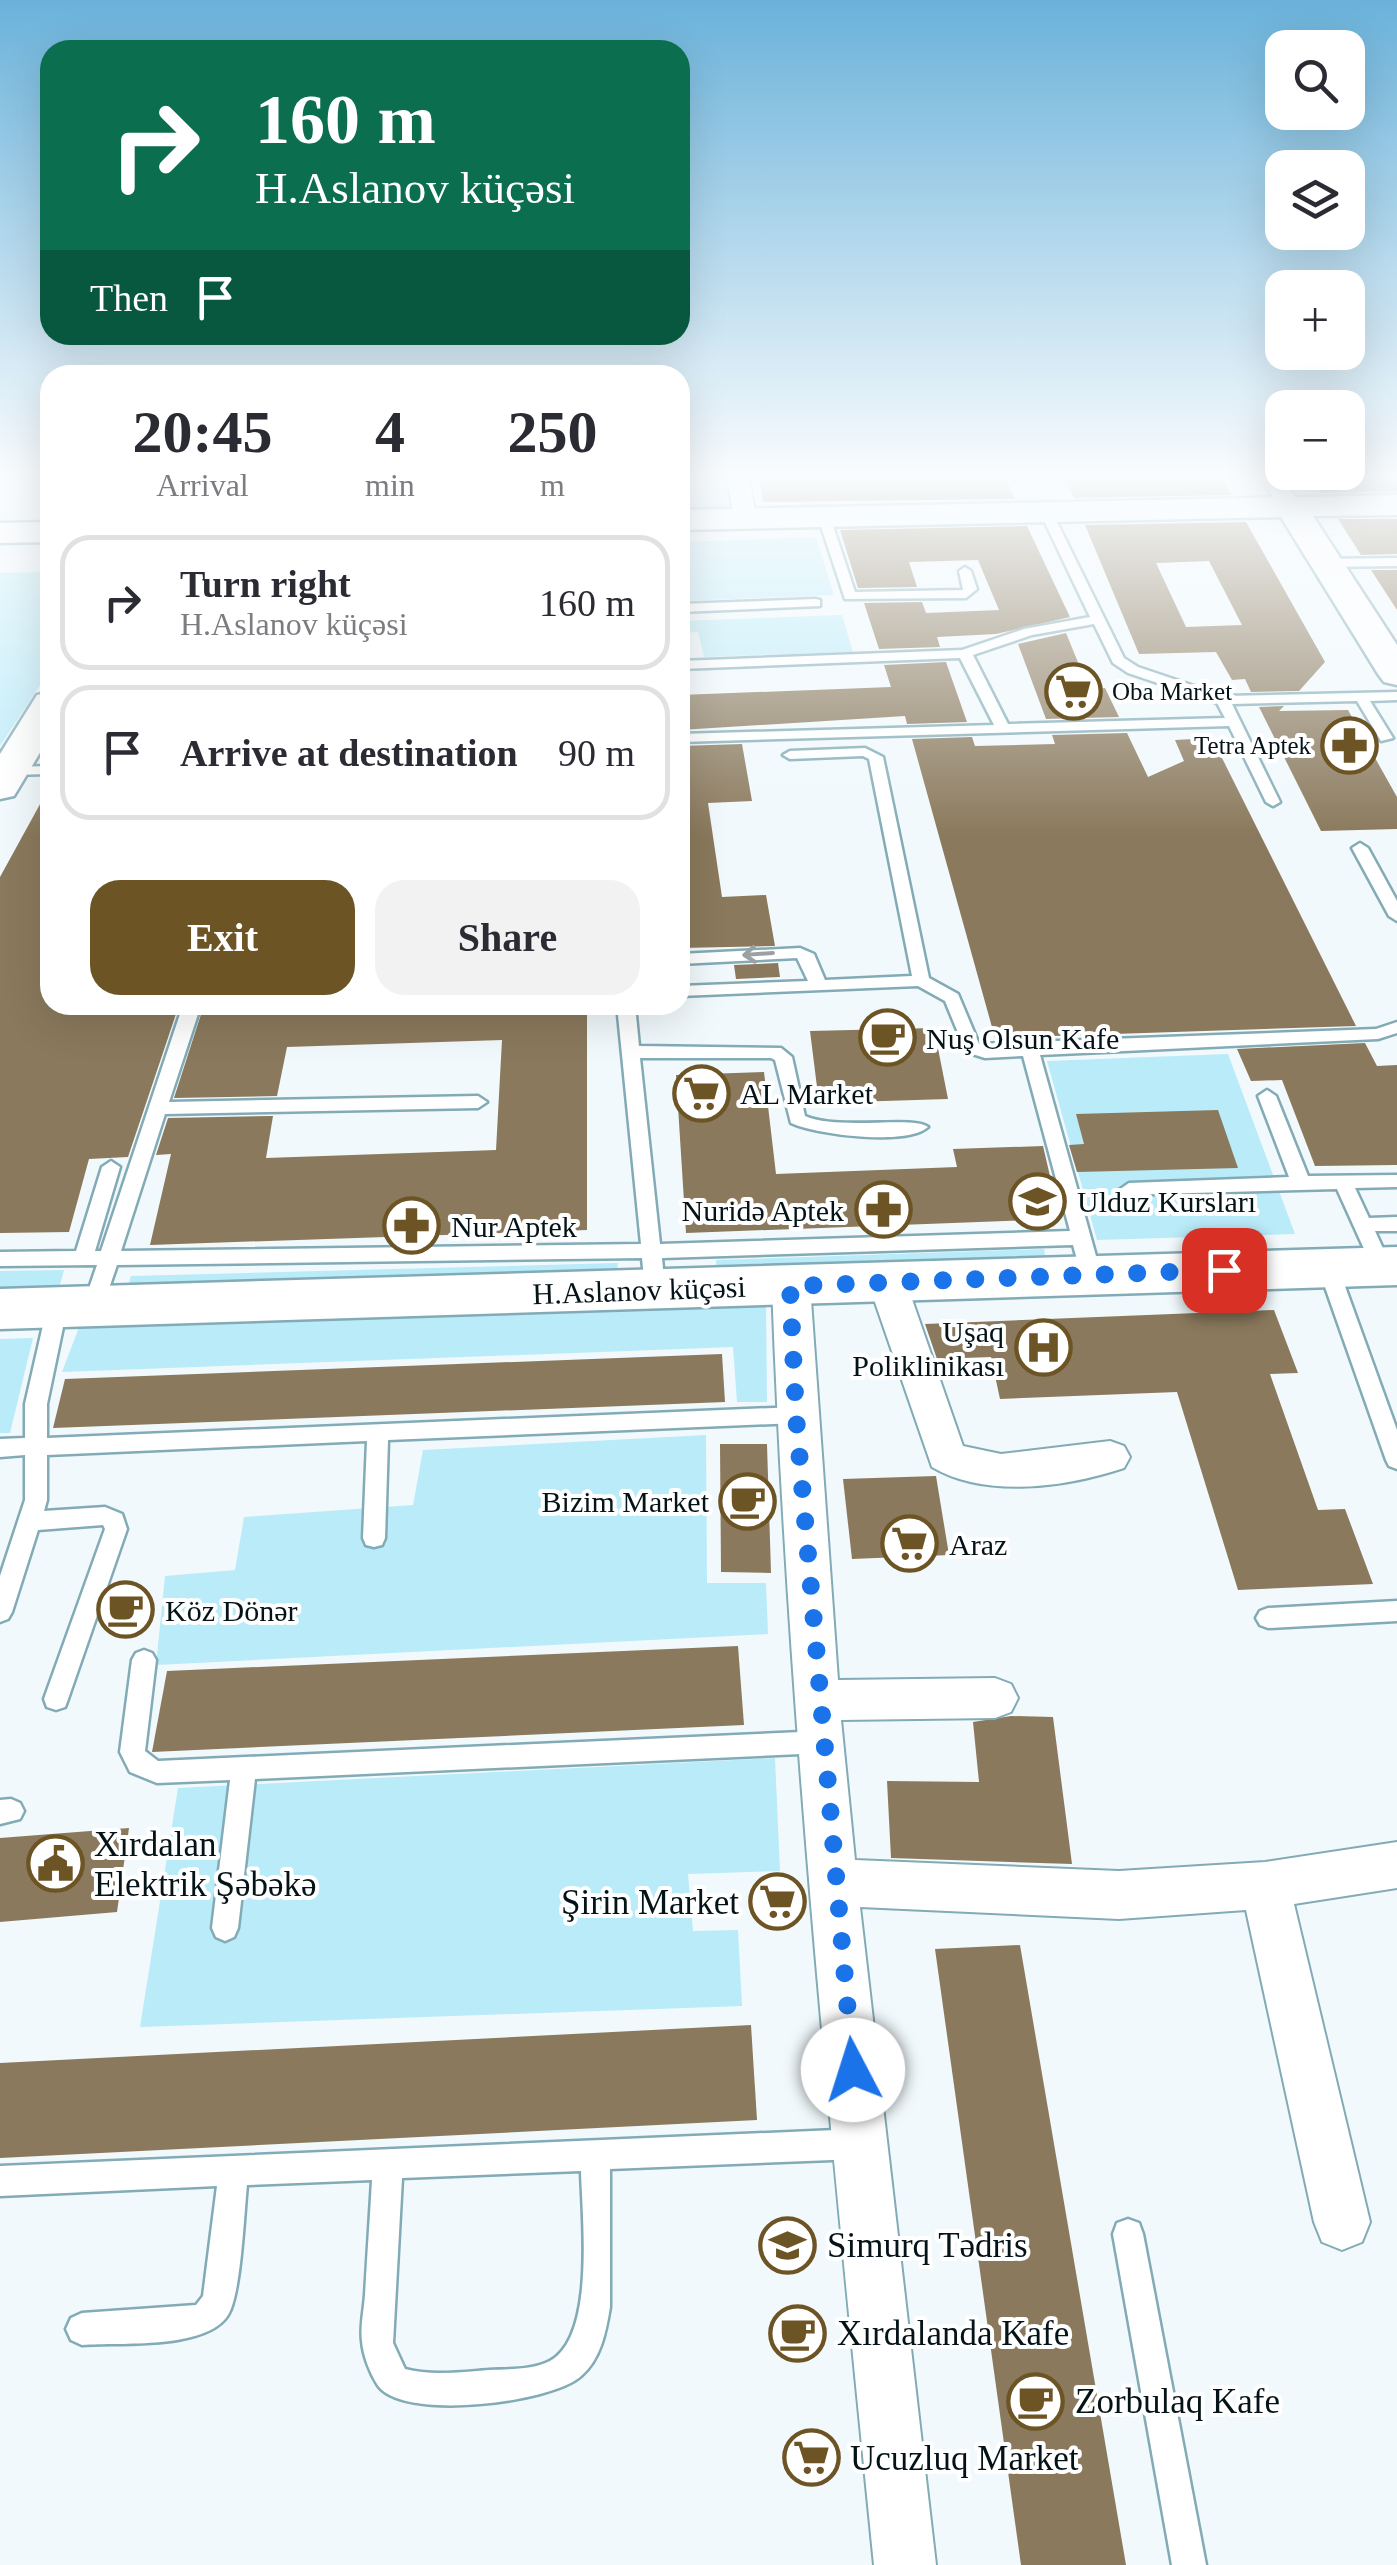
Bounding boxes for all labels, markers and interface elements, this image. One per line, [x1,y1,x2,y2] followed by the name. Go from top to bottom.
[1265,30,1365,490] map controls
[1265,30,1365,130] button: search
[90,80,220,210] icon: right
[255,81,436,158] text: 160 m
[1265,150,1365,250] button: layers
[255,163,575,213] text: H.Aslanov küçəsi
[188,270,243,325] icon: arrive
[1265,270,1365,370] button: +
[90,277,168,319] text: Then
[1265,390,1365,490] button: −
[133,399,273,465] text: 20:45
[375,399,405,465] text: 4
[507,399,597,465] text: 250
[156,467,249,503] text: Arrival
[365,467,415,503] text: min
[540,467,565,503] text: m
[180,563,351,605] text: Turn right
[95,575,150,630] icon: right
[539,582,635,624] text: 160 m
[180,606,408,642] text: H.Aslanov küçəsi
[1043,661,1103,721] supermarket icon: Oba Market
[1112,678,1232,705] place label: Oba Market
[1320,715,1380,775] pharmacy icon: Tetra Aptek
[95,725,150,780] icon: arrive
[180,732,518,774] text: Arrive at destination
[558,732,635,774] text: 90 m
[1194,732,1311,759] place label: Tetra Aptek
[90,880,355,995] button: Exit
[375,880,640,995] button: Share
[743,945,775,964] one-way arrow
[857,1008,917,1068] cafe icon: Nuş Olsun Kafe
[926,1022,1119,1055] place label: Nuş Olsun Kafe
[671,1063,731,1123] supermarket icon: AL Market
[740,1077,874,1110] place label: AL Market
[1008,1171,1068,1231] school or university icon: Ulduz Kursları
[853,1180,913,1240] pharmacy icon: Nuridə Aptek
[1077,1185,1256,1218] place label: Ulduz Kursları
[682,1194,844,1227] place label: Nuridə Aptek
[382,1196,442,1256] pharmacy icon: Nur Aptek
[451,1210,577,1243] place label: Nur Aptek
[1182,1228,1267,1313] pin
[1197,1243,1252,1298] icon: arrive
[532,1270,746,1310] street label: H.Aslanov küçəsi
[852,1315,1004,1382] place label: Uşaq Poliklinikası
[1013,1318,1073,1378] hospital icon: Uşaq Poliklinikası
[718,1471,778,1531] cafe icon: Bizim Market
[542,1485,710,1518] place label: Bizim Market
[880,1514,940,1574] supermarket icon: Araz
[949,1528,1007,1561] place label: Araz
[96,1580,156,1640] cafe icon: Köz Dönər
[165,1594,297,1627] place label: Köz Dönər
[94,1825,317,1904] place label: Xırdalan Elektrik Şəbəkə
[25,1834,85,1894] public building icon: Xırdalan Elektrik Şəbəkə
[748,1872,808,1932] supermarket icon: Şirin Market
[561,1883,739,1922] place label: Şirin Market
[801,2018,905,2122] position arrow
[758,2215,818,2275] school or university icon: Simurq Tədris
[827,2226,1028,2265] place label: Simurq Tədris
[768,2303,828,2363] cafe icon: Xırdalanda Kafe
[837,2314,1069,2353] place label: Xırdalanda Kafe
[1006,2371,1066,2431] cafe icon: Zorbulaq Kafe
[1075,2382,1280,2421] place label: Zorbulaq Kafe
[781,2428,841,2488] supermarket icon: Ucuzluq Market
[850,2439,1079,2478] place label: Ucuzluq Market

